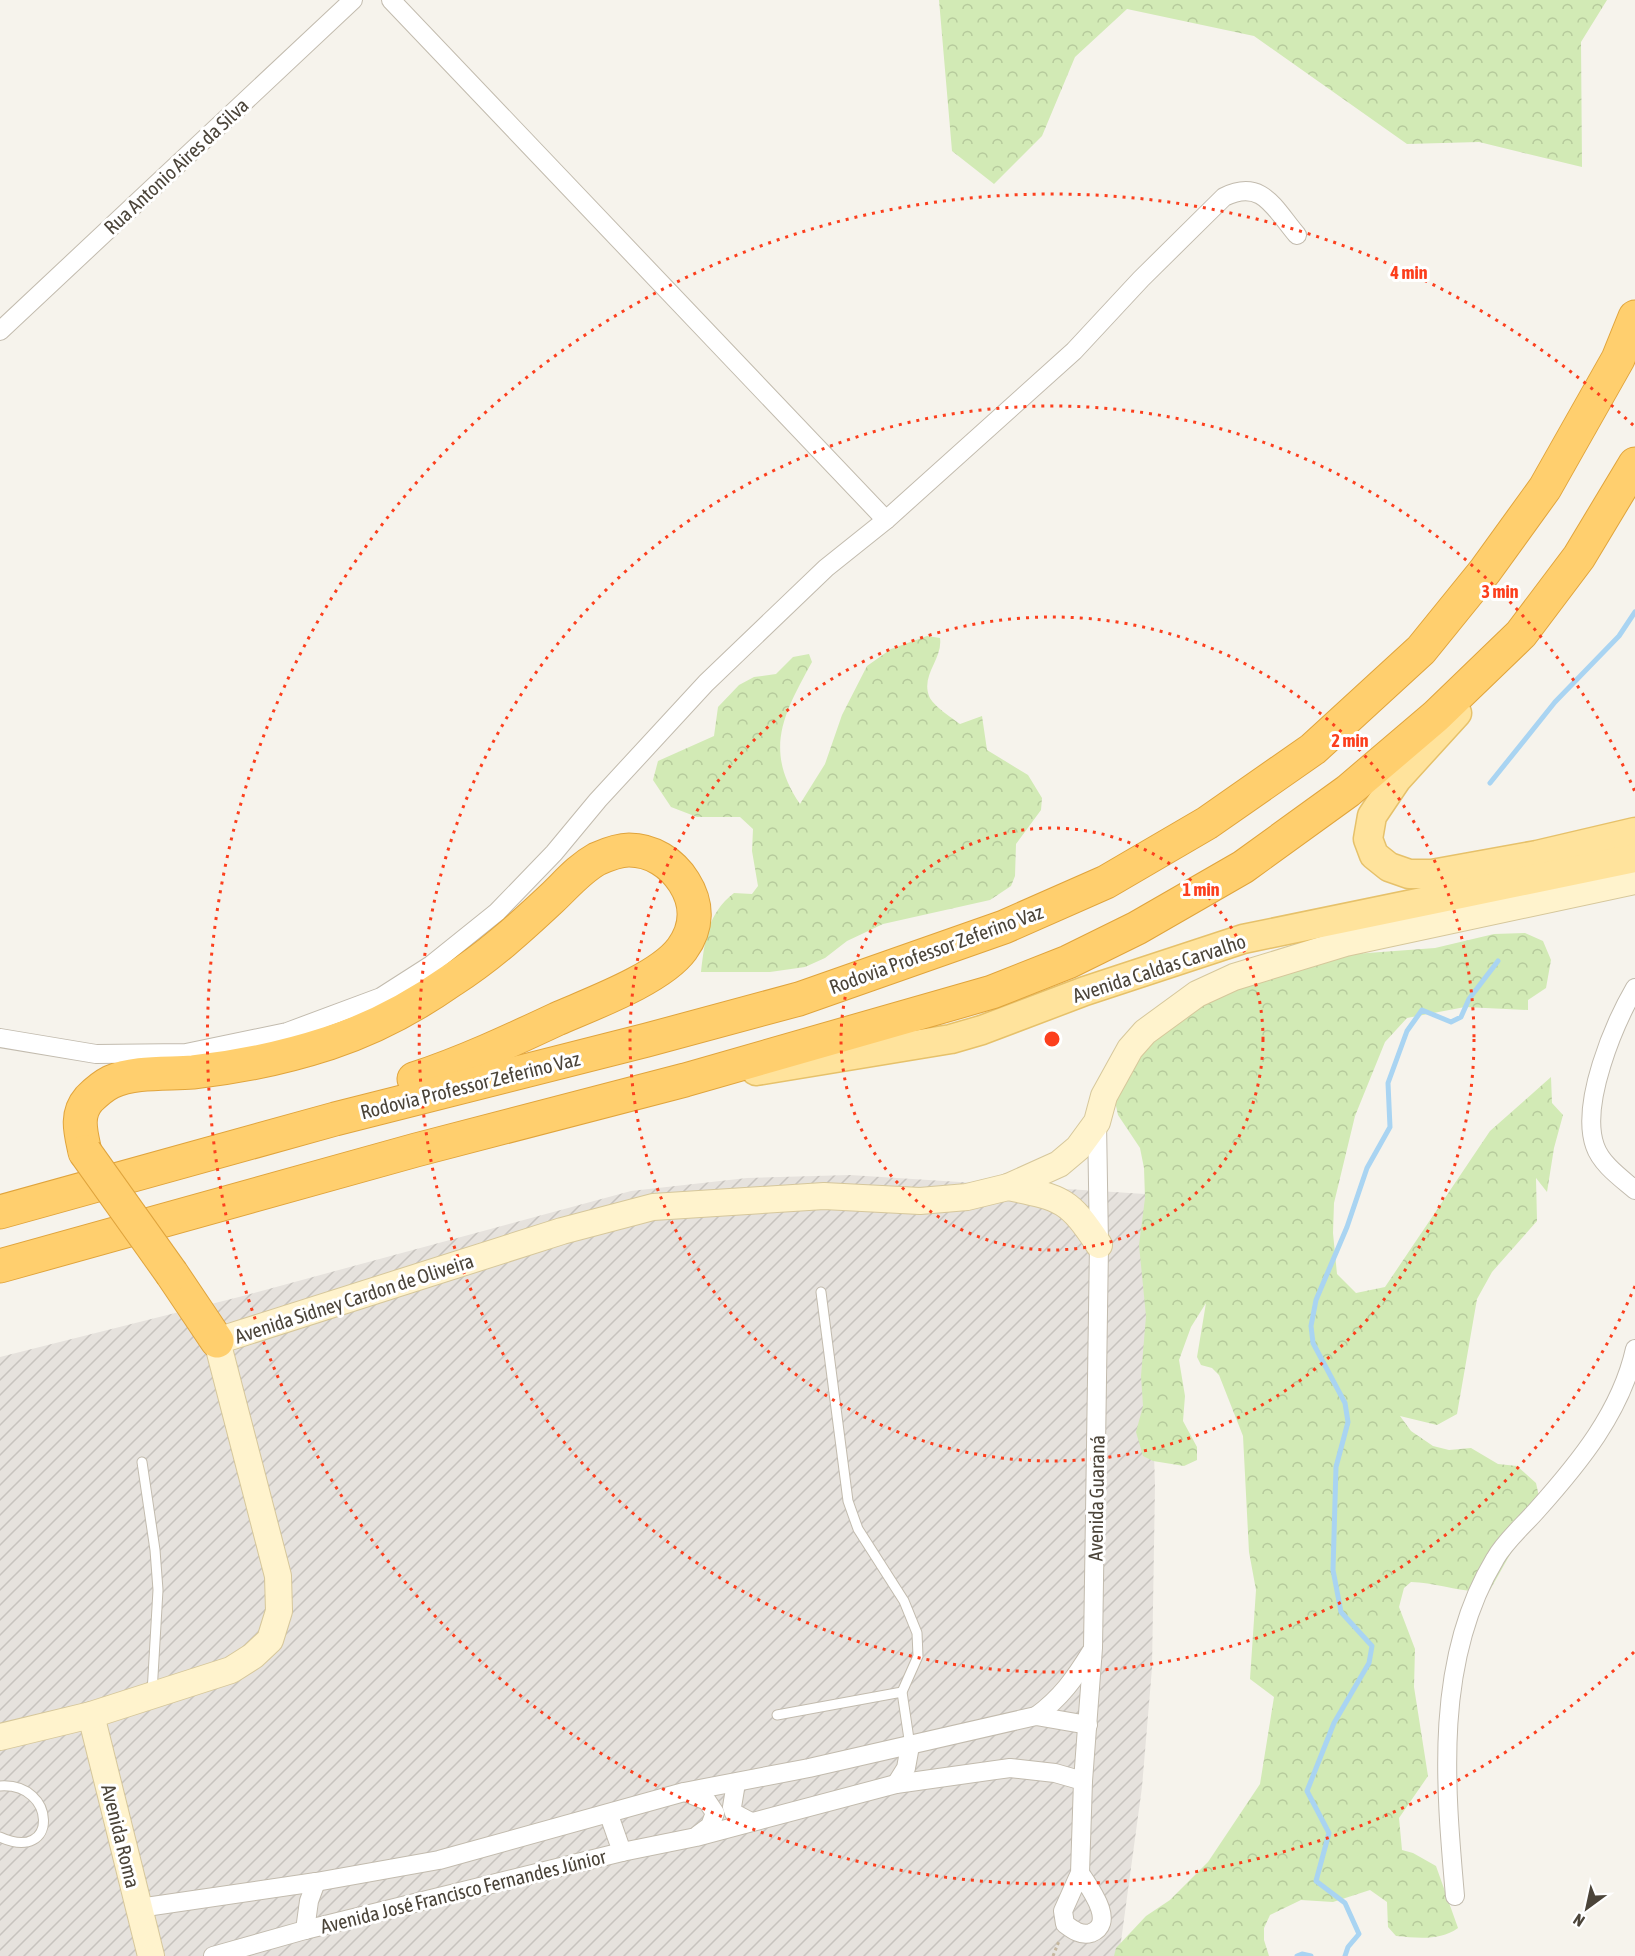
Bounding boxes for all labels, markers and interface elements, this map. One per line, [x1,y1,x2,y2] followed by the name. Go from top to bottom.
[99,93,253,239] street label: Rua Antonio Aires da Silva
[1390,262,1428,283] text: 4 min
[1482,581,1519,602] text: 3 min
[1332,730,1369,751] text: 2 min
[1183,879,1220,900] text: 1 min
[826,900,1046,998] street label: Rodovia Professor Zeferino Vaz
[1070,929,1248,1007] street label: Avenida Caldas Carvalho
[1042,1029,1062,1049] centre of rings
[358,1047,582,1123] street label: Rodovia Professor Zeferino Vaz
[232,1248,476,1348] street label: Avenida Sidney Cardon de Oliveira
[1083,1435,1109,1561] street label: Avenida Guaraná
[97,1782,145,1890] street label: Avenida Roma
[318,1844,609,1938] street label: Avenida José Francisco Fernandes Júnior
[1557,1878,1617,1938] north arrow
[1570,1910,1588,1931] text: N

